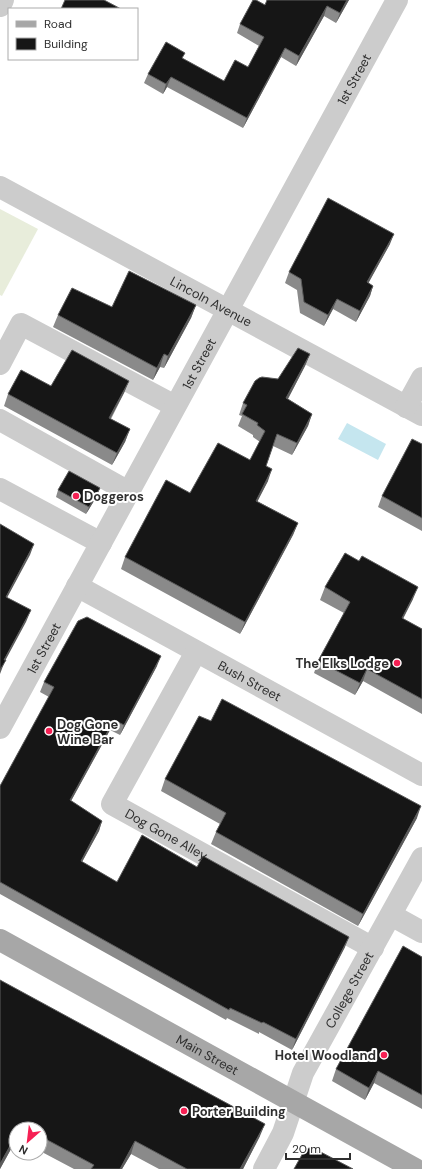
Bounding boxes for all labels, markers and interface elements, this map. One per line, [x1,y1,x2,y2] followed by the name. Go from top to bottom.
[8,8,138,60] legend
[44,16,72,32] text: Road
[44,36,88,52] text: Building
[333,51,375,108] street label: 1st Street
[167,272,255,331] street label: Lincoln Avenue
[178,335,220,392] street label: 1st Street
[84,488,144,505] place label: Doggeros
[71,491,81,501] marker: Doggeros
[23,620,65,677] street label: 1st Street
[295,655,389,672] place label: The Elks Lodge
[215,657,284,705] street label: Bush Street
[392,658,402,668] marker: The Elks Lodge
[57,716,119,748] place label: Dog Gone Wine Bar
[44,726,54,736] marker: Dog Gone Wine Bar
[122,805,211,864] street label: Dog Gone Alley
[321,949,377,1031] street label: College Street
[173,1031,242,1079] street label: Main Street
[275,1047,376,1064] place label: Hotel Woodland
[379,1050,389,1060] marker: Hotel Woodland
[192,1103,286,1120] place label: Porter Building
[179,1106,189,1116] marker: Porter Building
[8,1121,48,1161] north arrow
[286,1135,350,1161] scale bar
[292,1141,321,1157] text: 20 m
[16,1142,30,1158] text: N

